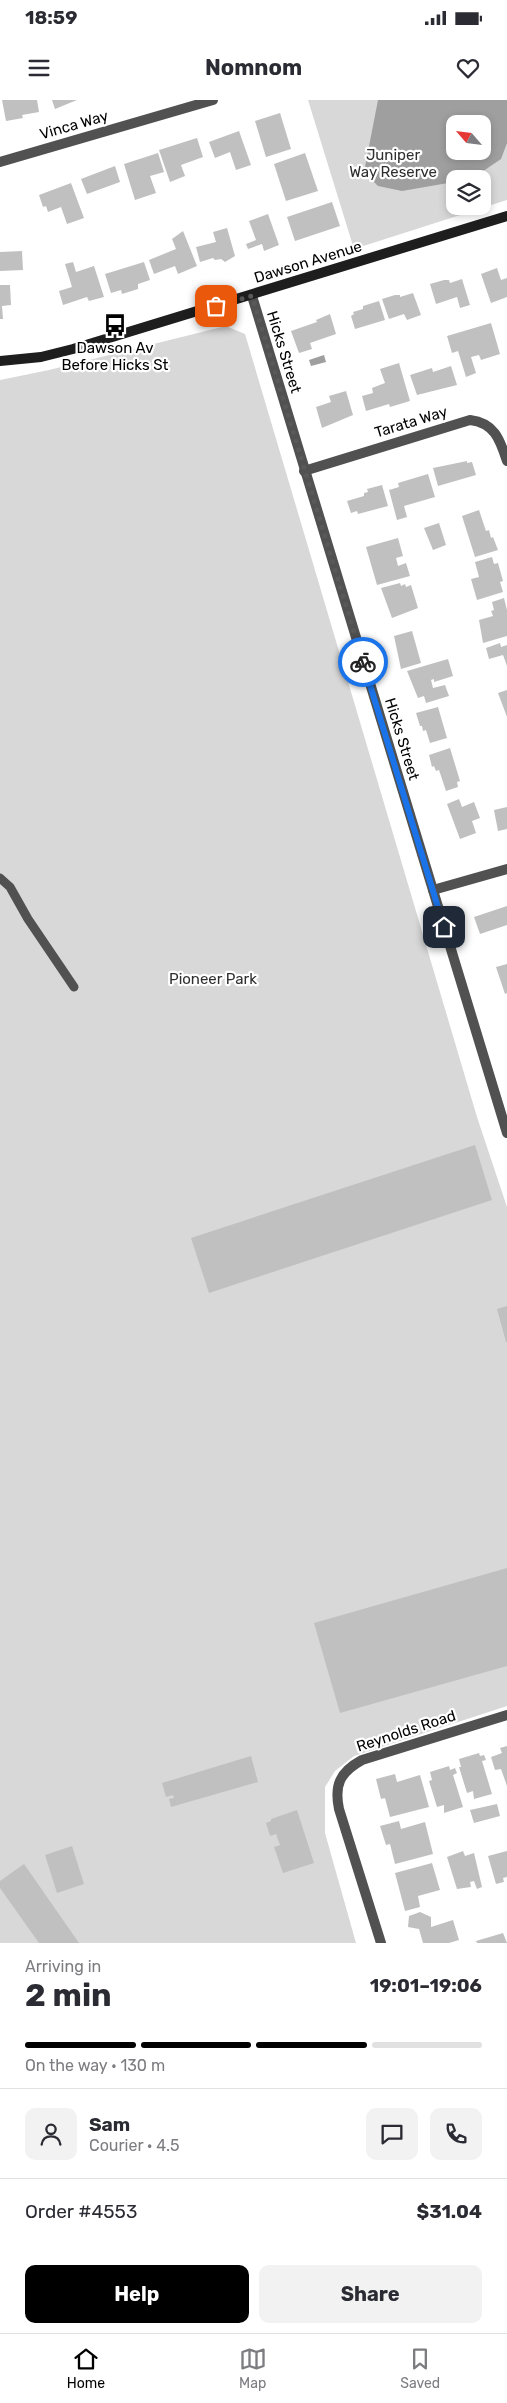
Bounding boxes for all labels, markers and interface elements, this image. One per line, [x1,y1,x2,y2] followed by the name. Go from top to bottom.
[25,6,77,29] text: 18:59
[25,54,53,82] icon: menu
[205,54,302,81] text: Nomnom
[454,54,482,82] icon: heart
[38,107,110,143] street label: Vinca Way
[446,115,491,160] north arrow
[446,115,491,215] map controls
[349,146,437,181] park label: Juniper Way Reserve
[446,170,491,215] button: layers
[252,237,364,287] street label: Dawson Avenue
[195,285,237,327] pin
[202,292,230,320] icon: bag
[263,309,305,395] street label: Hicks Street
[102,312,128,338] bus stop icon: Dawson Av Before Hicks St
[62,339,169,374] place label: Dawson Av Before Hicks St
[372,402,450,442] street label: Tarata Way
[338,637,388,687] courier
[349,648,377,676] icon: bike
[381,696,423,782] street label: Hicks Street
[423,906,465,948] pin
[430,913,458,941] icon: home
[169,970,257,988] park label: Pioneer Park
[354,1706,458,1756] street label: Reynolds Road
[25,1957,101,1976] text: Arriving in
[370,1974,482,1997] text: 19:01–19:06
[25,1976,112,2014] text: 2 min
[25,2056,165,2075] text: On the way · 130 m
[25,2108,77,2160] button: person
[366,2108,418,2160] button: chat
[430,2108,482,2160] button: phone
[89,2113,130,2136] text: Sam
[89,2136,179,2155] text: Courier · 4.5
[25,2200,137,2223] text: Order #4553
[416,2200,482,2223] text: $31.04
[25,2265,249,2323] button: Help
[259,2265,482,2323] button: Share
[67,2345,105,2392] tab: Home
[239,2345,267,2392] tab: Map
[400,2345,440,2392] tab: Saved

